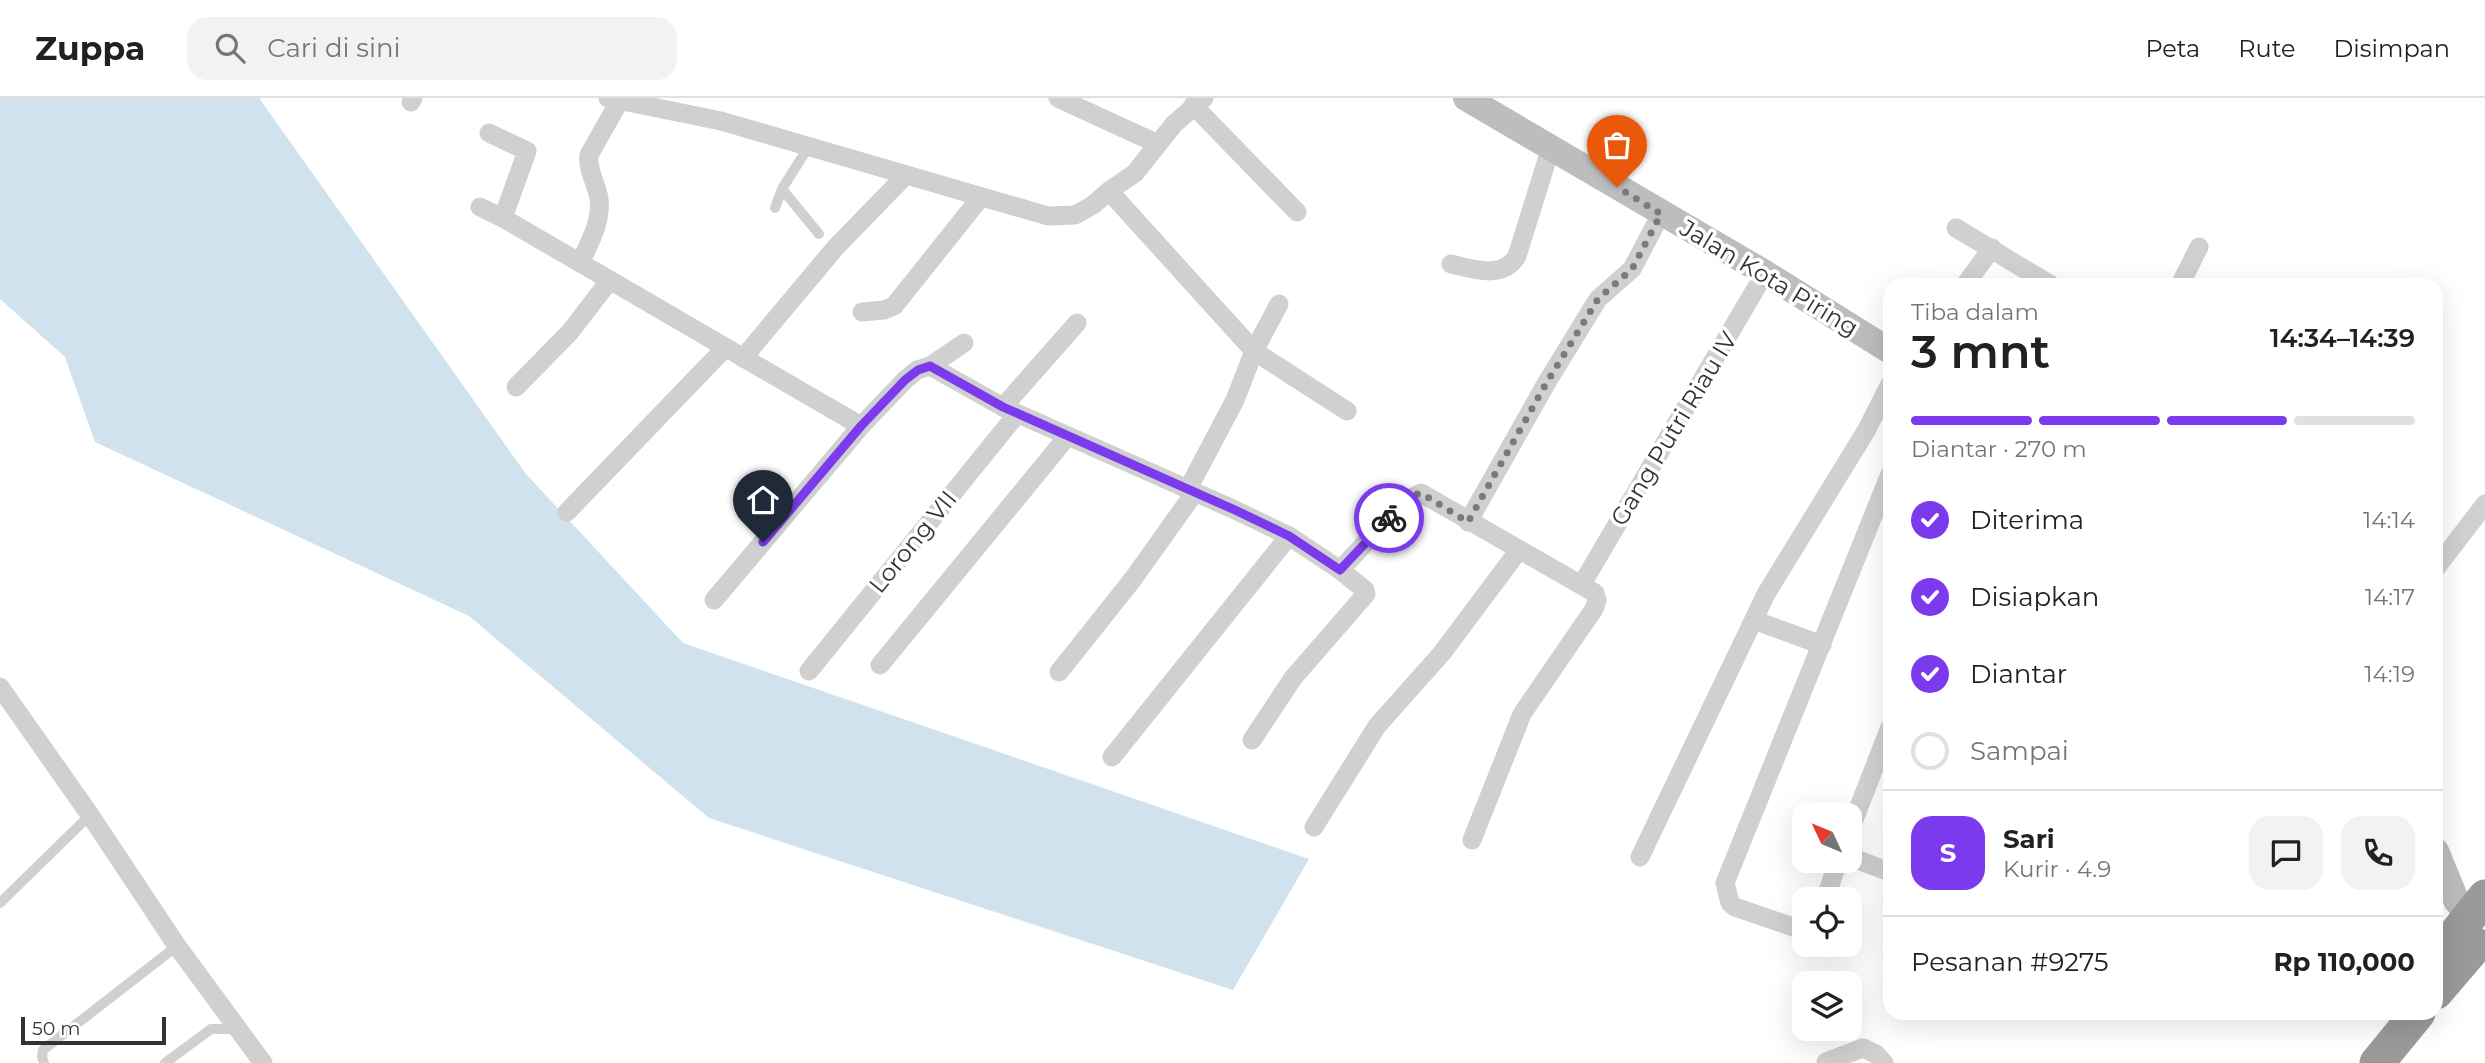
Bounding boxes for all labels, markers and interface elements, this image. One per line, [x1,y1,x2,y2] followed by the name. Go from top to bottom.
[187,17,677,80] search box
[35,28,145,68] text: Zuppa
[211,29,249,67] icon: search
[267,32,401,64] text: Cari di sini
[2145,34,2200,63] text: Peta
[2238,34,2296,63] text: Rute
[2334,34,2450,63] text: Disimpan
[1587,115,1647,187] pin
[1598,126,1636,164] icon: bag
[1674,212,1864,342] street label: Jalan Kota Piring
[1911,298,2039,326] text: Tiba dalam
[2270,322,2415,354] text: 14:34–14:39
[1911,323,2050,380] text: 3 mnt
[1604,326,1743,531] street label: Gang Putri Riau IV
[1911,435,2087,463] text: Diantar · 270 m
[733,470,793,542] pin
[744,481,782,519] icon: home
[1354,483,1424,553] courier
[863,485,963,599] street label: Lorong VII
[1370,499,1408,537] icon: bike
[1911,501,1949,539] icon: check
[1970,504,2084,536] text: Diterima
[2363,506,2415,534] text: 14:14
[1911,578,1949,616] icon: check
[1970,581,2099,613] text: Disiapkan
[2365,583,2415,611] text: 14:17
[1911,655,1949,693] icon: check
[1970,658,2067,690] text: Diantar
[2364,660,2415,688] text: 14:19
[1970,735,2069,767] text: Sampai
[1792,803,1862,873] north arrow
[1792,803,1862,1041] map controls
[2249,816,2323,890] button: chat
[2341,816,2415,890] button: phone
[2003,823,2055,855] text: Sari
[1940,837,1956,869] text: S
[2003,855,2111,883] text: Kurir · 4.9
[1792,887,1862,957] button: locate
[1911,946,2109,978] text: Pesanan #9275
[2273,946,2415,978] text: Rp 110,000
[1792,971,1862,1041] button: layers
[21,1014,166,1046] scale bar
[32,1017,80,1040] text: 50 m

